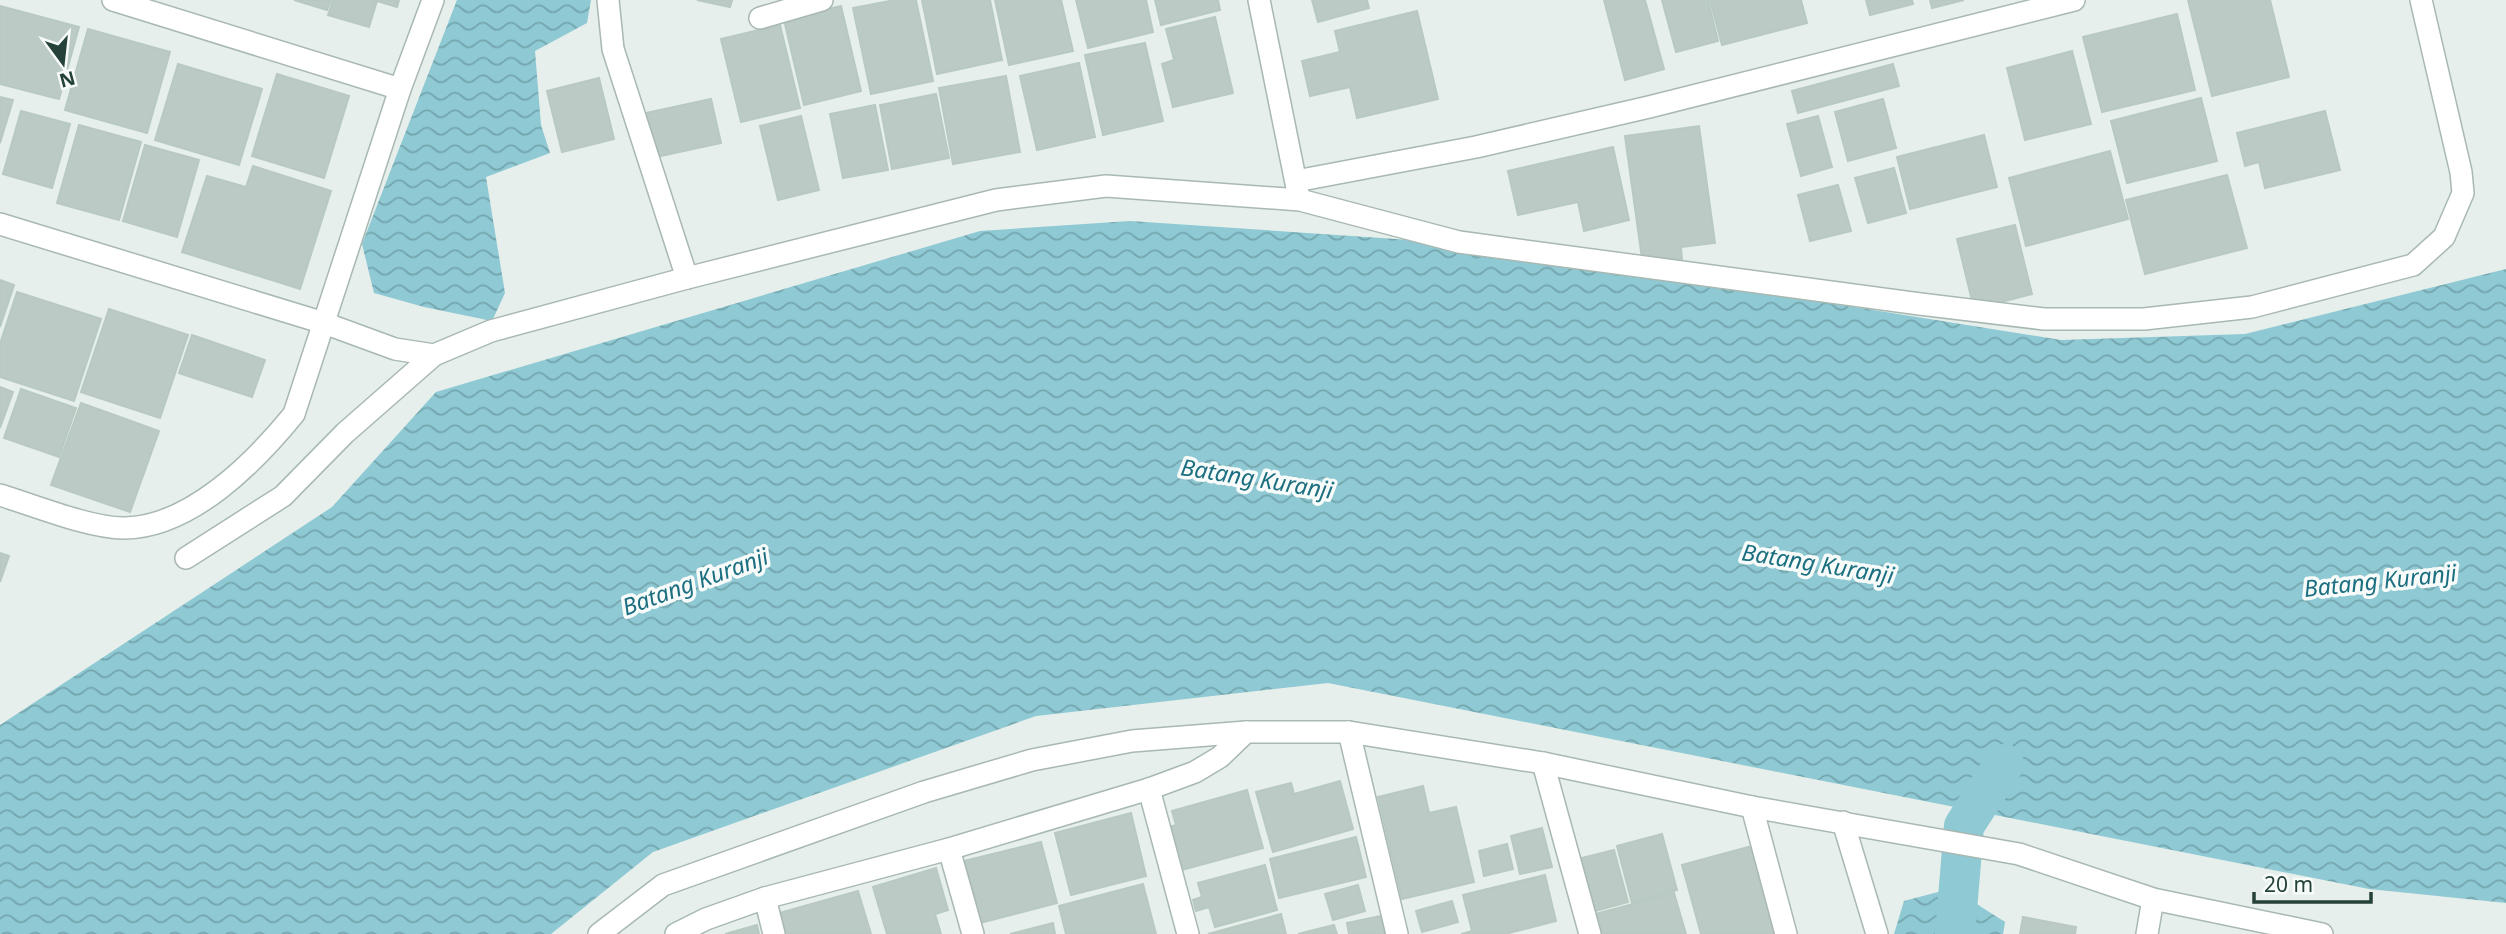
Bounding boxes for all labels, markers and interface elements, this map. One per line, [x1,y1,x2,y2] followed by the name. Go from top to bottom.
[28,28,98,98] north arrow
[57,65,78,94] text: N
[1179,450,1336,506] water label: Batang Kuranji
[1740,535,1897,591] water label: Batang Kuranji
[617,539,774,622] water label: Batang Kuranji
[2302,556,2459,604] water label: Batang Kuranji
[2254,860,2371,904] scale bar
[2264,870,2313,898] text: 20 m

